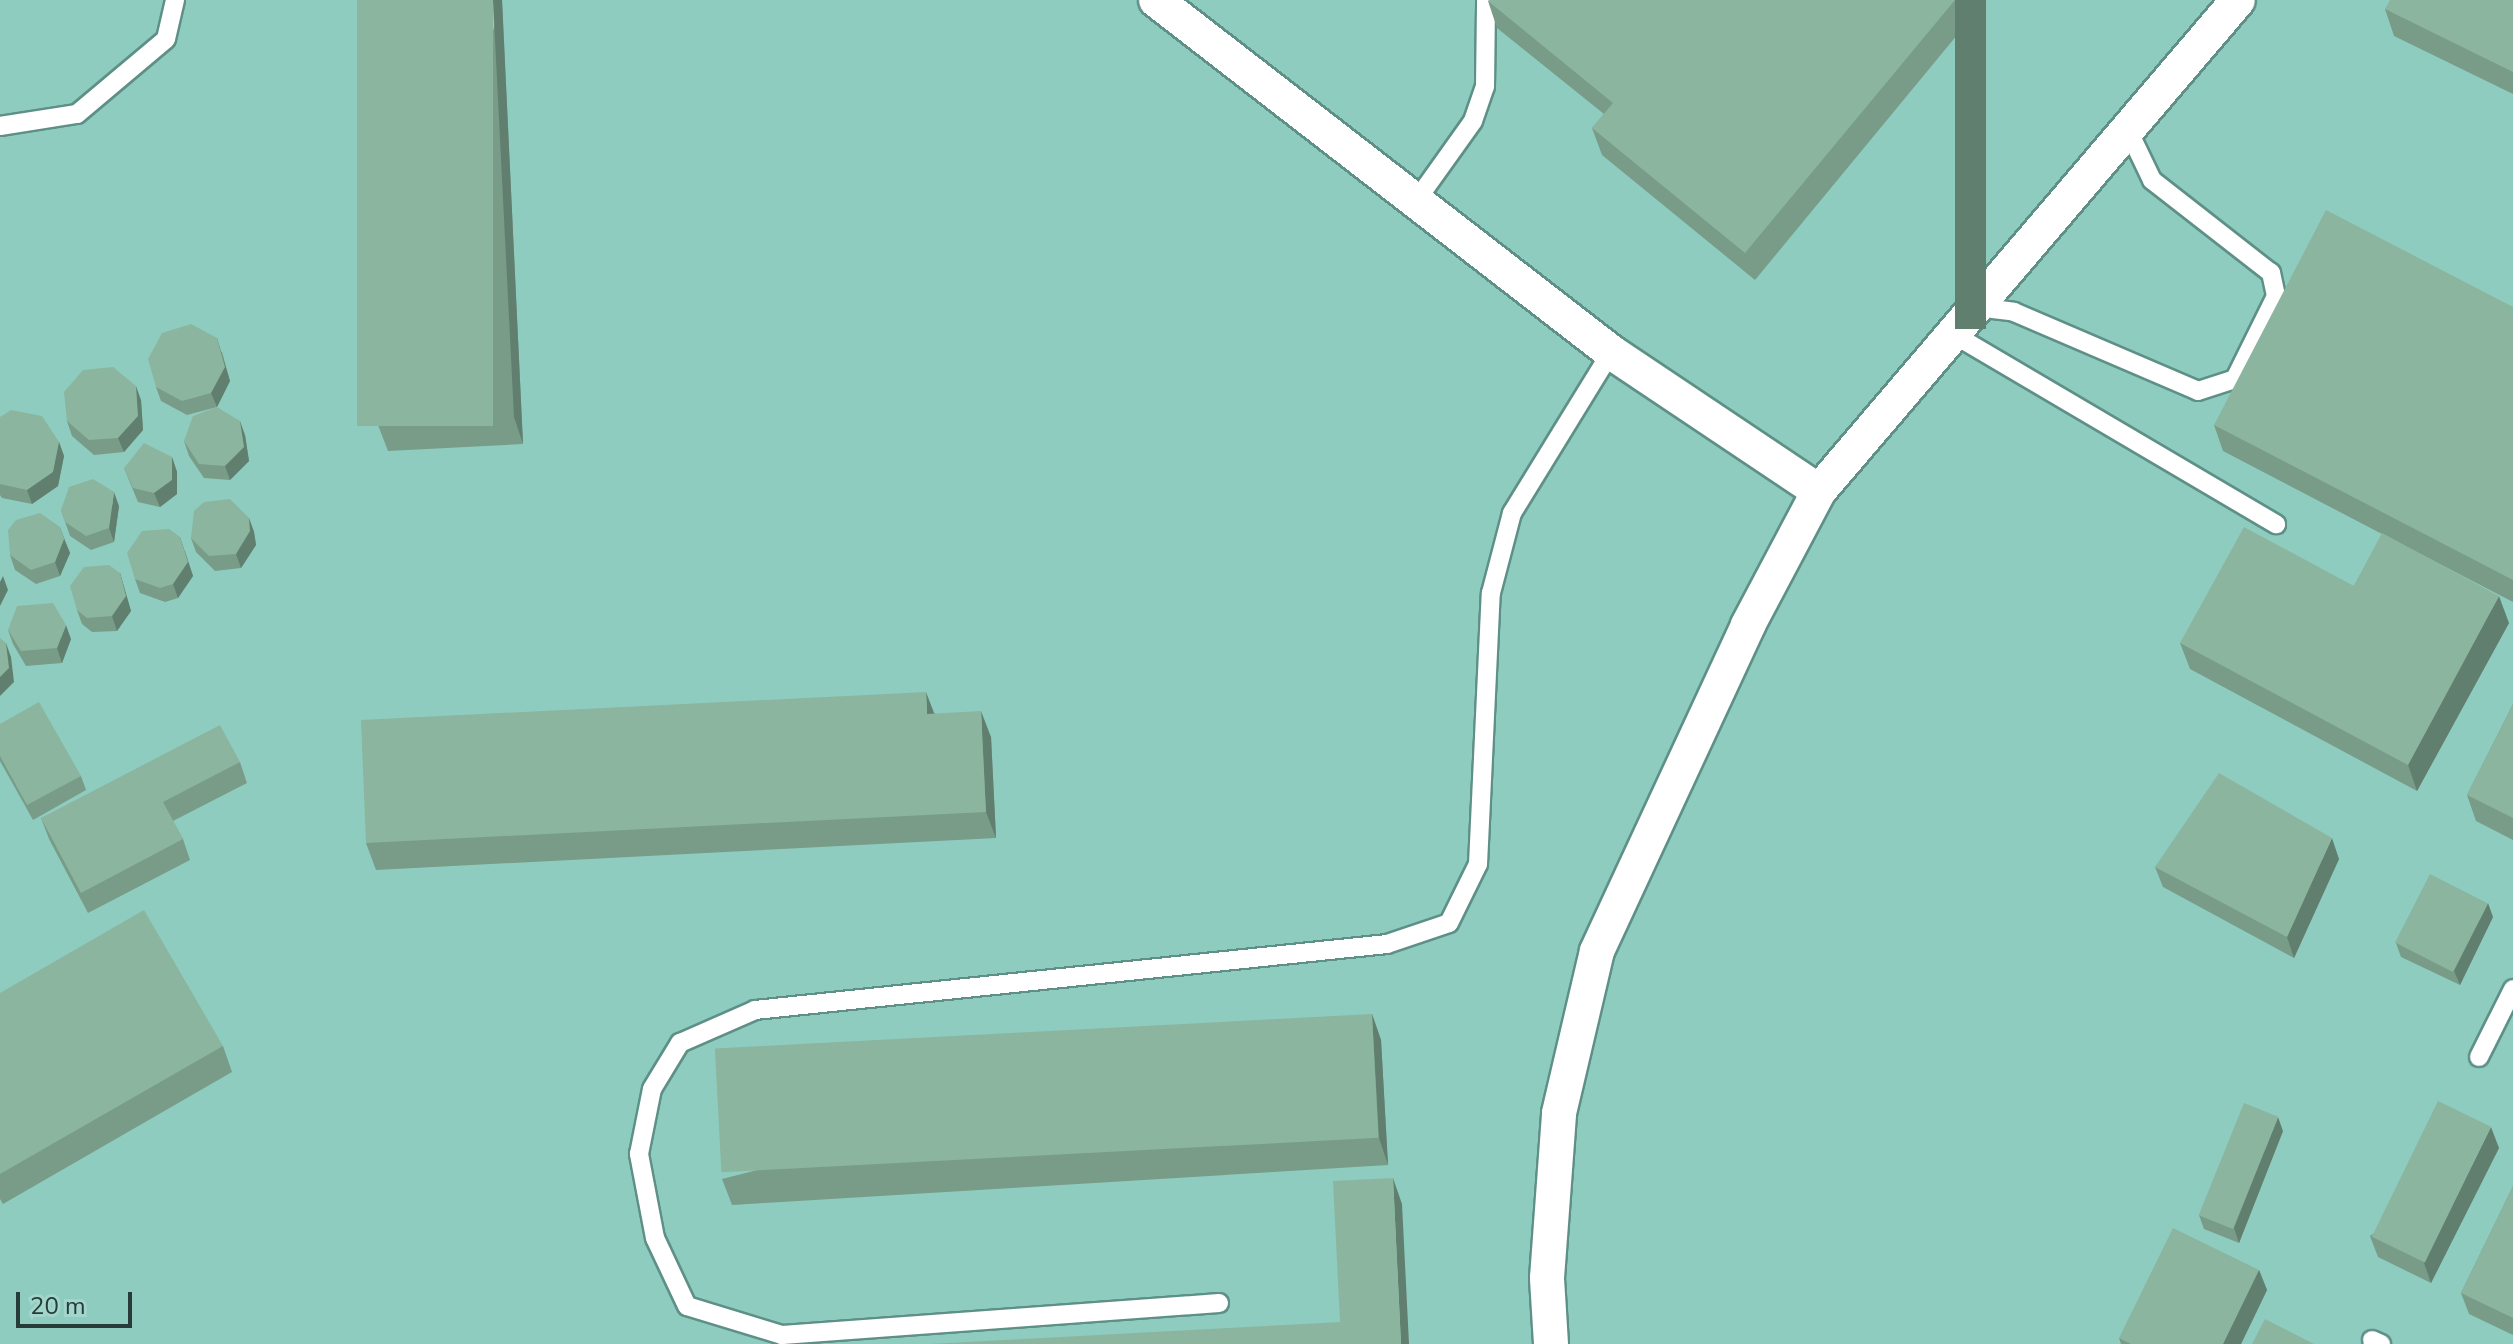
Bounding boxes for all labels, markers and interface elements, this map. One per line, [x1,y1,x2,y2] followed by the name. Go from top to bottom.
[20,1276,136,1326] scale bar
[30,1290,86,1322] text: 20 m

